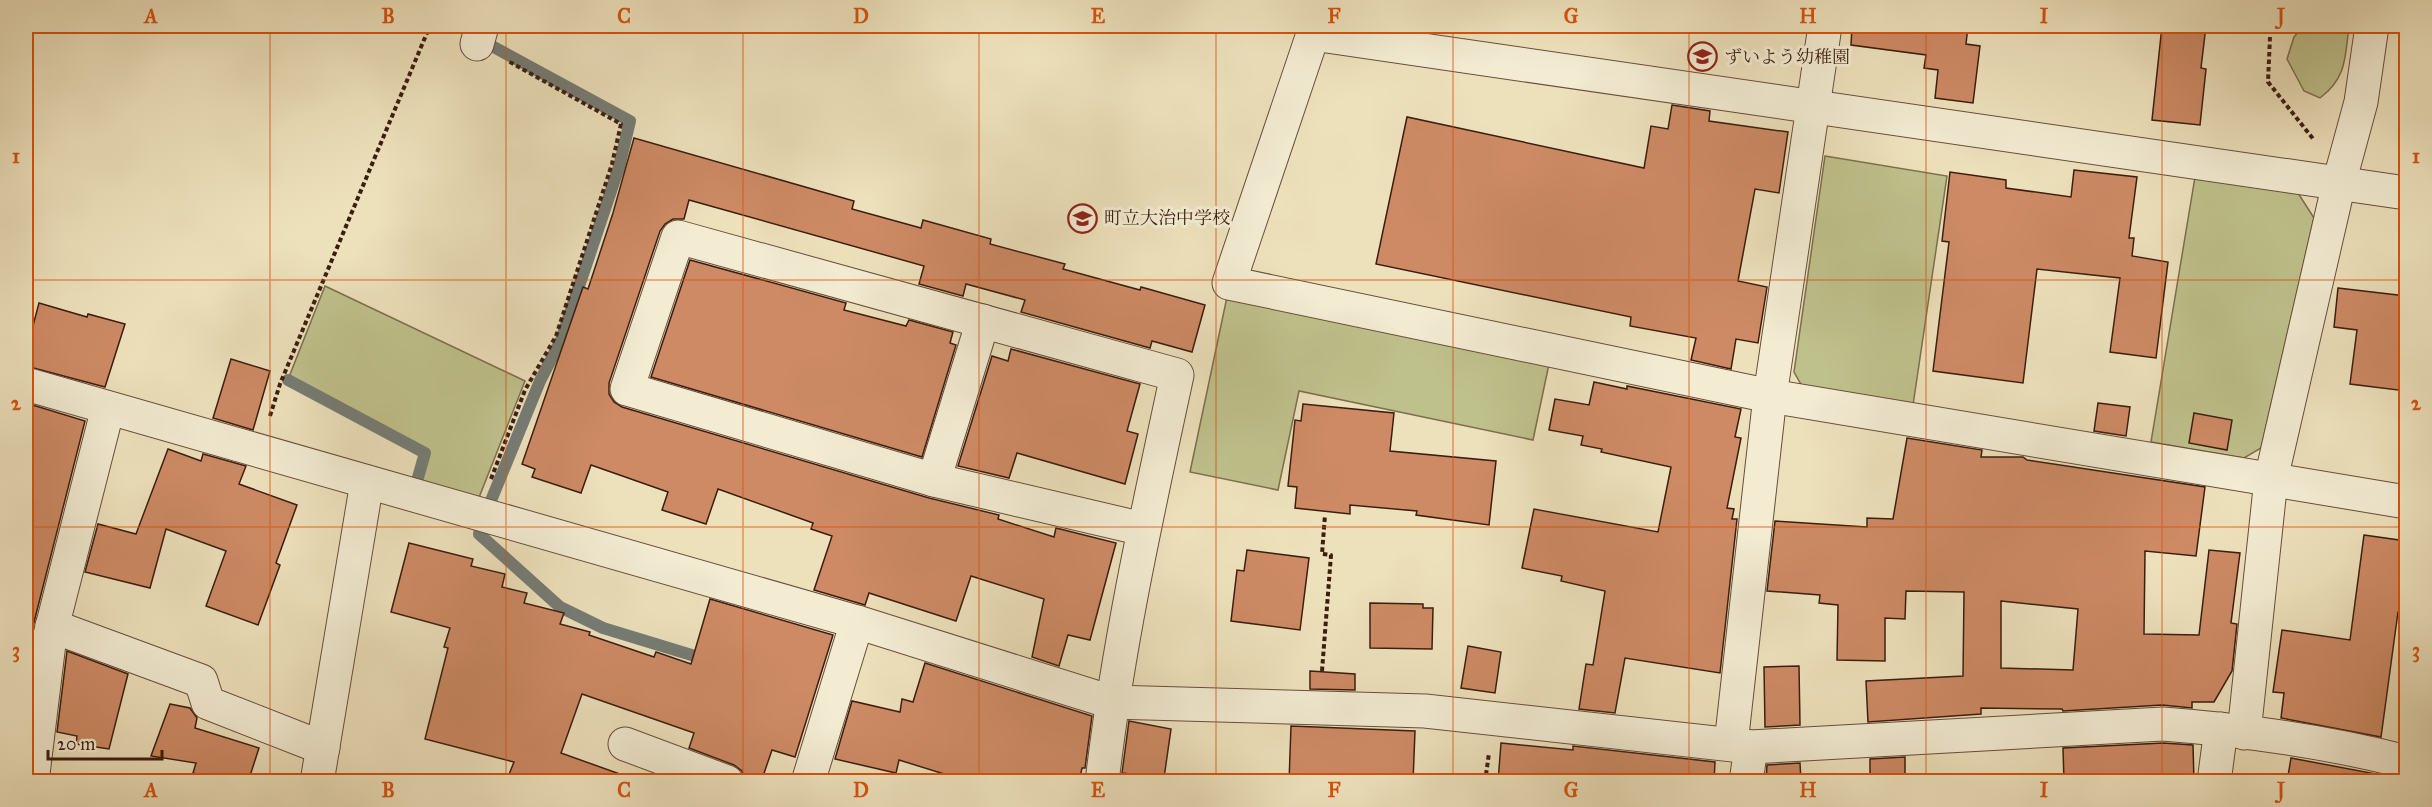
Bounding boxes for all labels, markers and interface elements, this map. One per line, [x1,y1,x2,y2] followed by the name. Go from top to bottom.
[142,4,158,28] text: A
[381,4,395,28] text: B
[617,4,631,28] text: C
[853,4,869,28] text: D
[1091,4,1106,28] text: E
[1327,4,1341,28] text: F
[1564,4,1579,28] text: G
[1799,4,1817,28] text: H
[2040,4,2049,28] text: I
[2274,4,2286,30] text: J
[1687,41,1719,73] school or university icon: ずいよう幼稚園
[1724,46,1850,68] place label: ずいよう幼稚園
[12,144,20,168] text: 1
[2412,144,2420,168] text: 1
[1067,202,1099,234] school or university icon: 町立大治中学校
[1104,207,1230,229] place label: 町立大治中学校
[11,391,22,415] text: 2
[2411,391,2422,415] text: 2
[12,638,20,663] text: 3
[2412,638,2420,663] text: 3
[48,723,162,761] scale bar
[57,733,95,755] text: 20 m
[142,778,158,802] text: A
[381,778,395,802] text: B
[617,778,631,802] text: C
[853,778,869,802] text: D
[1091,778,1106,802] text: E
[1327,778,1341,802] text: F
[1564,778,1579,802] text: G
[1799,778,1817,802] text: H
[2040,778,2049,802] text: I
[2274,778,2286,804] text: J

